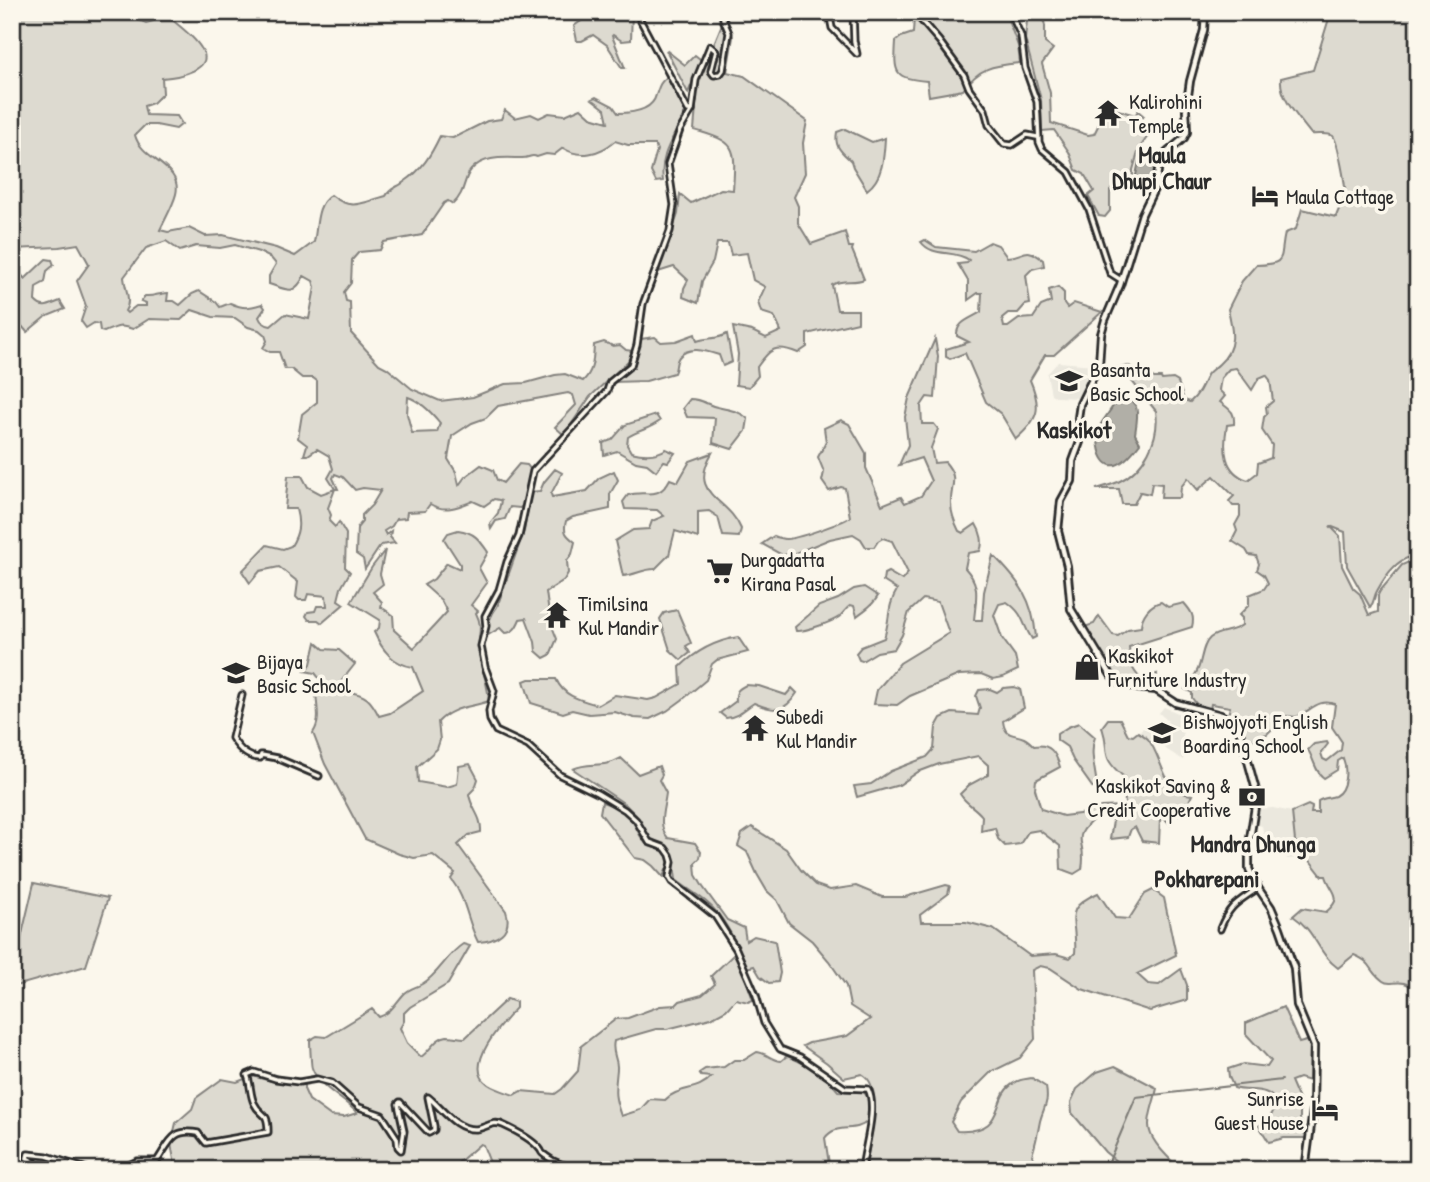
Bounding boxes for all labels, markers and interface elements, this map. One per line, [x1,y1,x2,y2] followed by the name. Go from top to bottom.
[1129,87,1203,140] place label: Kalirohini Temple
[1093,98,1123,128] temple icon: Kalirohini Temple
[1112,139,1212,197] district label: Maula Dhupi Chaur
[1250,181,1280,211] hotel icon: Maula Cottage
[1286,182,1394,211] place label: Maula Cottage
[1090,355,1184,408] place label: Basanta Basic School
[1054,366,1084,396] school or university icon: Basanta Basic School
[1037,413,1112,445] district label: Kaskikot
[741,545,836,598] place label: Durgadatta Kirana Pasal
[705,556,735,586] supermarket icon: Durgadatta Kirana Pasal
[578,589,659,642] place label: Timilsina Kul Mandir
[542,600,572,630] temple icon: Timilsina Kul Mandir
[1107,641,1247,694] place label: Kaskikot Furniture Industry
[257,647,351,700] place label: Bijaya Basic School
[1072,652,1102,682] shop icon: Kaskikot Furniture Industry
[221,658,251,688] school or university icon: Bijaya Basic School
[776,702,857,755] place label: Subedi Kul Mandir
[1183,707,1328,760] place label: Bishwojyoti English Boarding School
[740,713,770,743] temple icon: Subedi Kul Mandir
[1147,718,1177,748] school or university icon: Bishwojyoti English Boarding School
[1087,771,1231,824] place label: Kaskikot Saving & Credit Cooperative
[1237,782,1267,812] bank icon: Kaskikot Saving & Credit Cooperative
[1191,828,1315,860] district label: Mandra Dhunga
[1154,862,1260,895] district label: Pokharepani
[1214,1084,1304,1137] place label: Sunrise Guest House
[1310,1095,1340,1125] hotel icon: Sunrise Guest House

